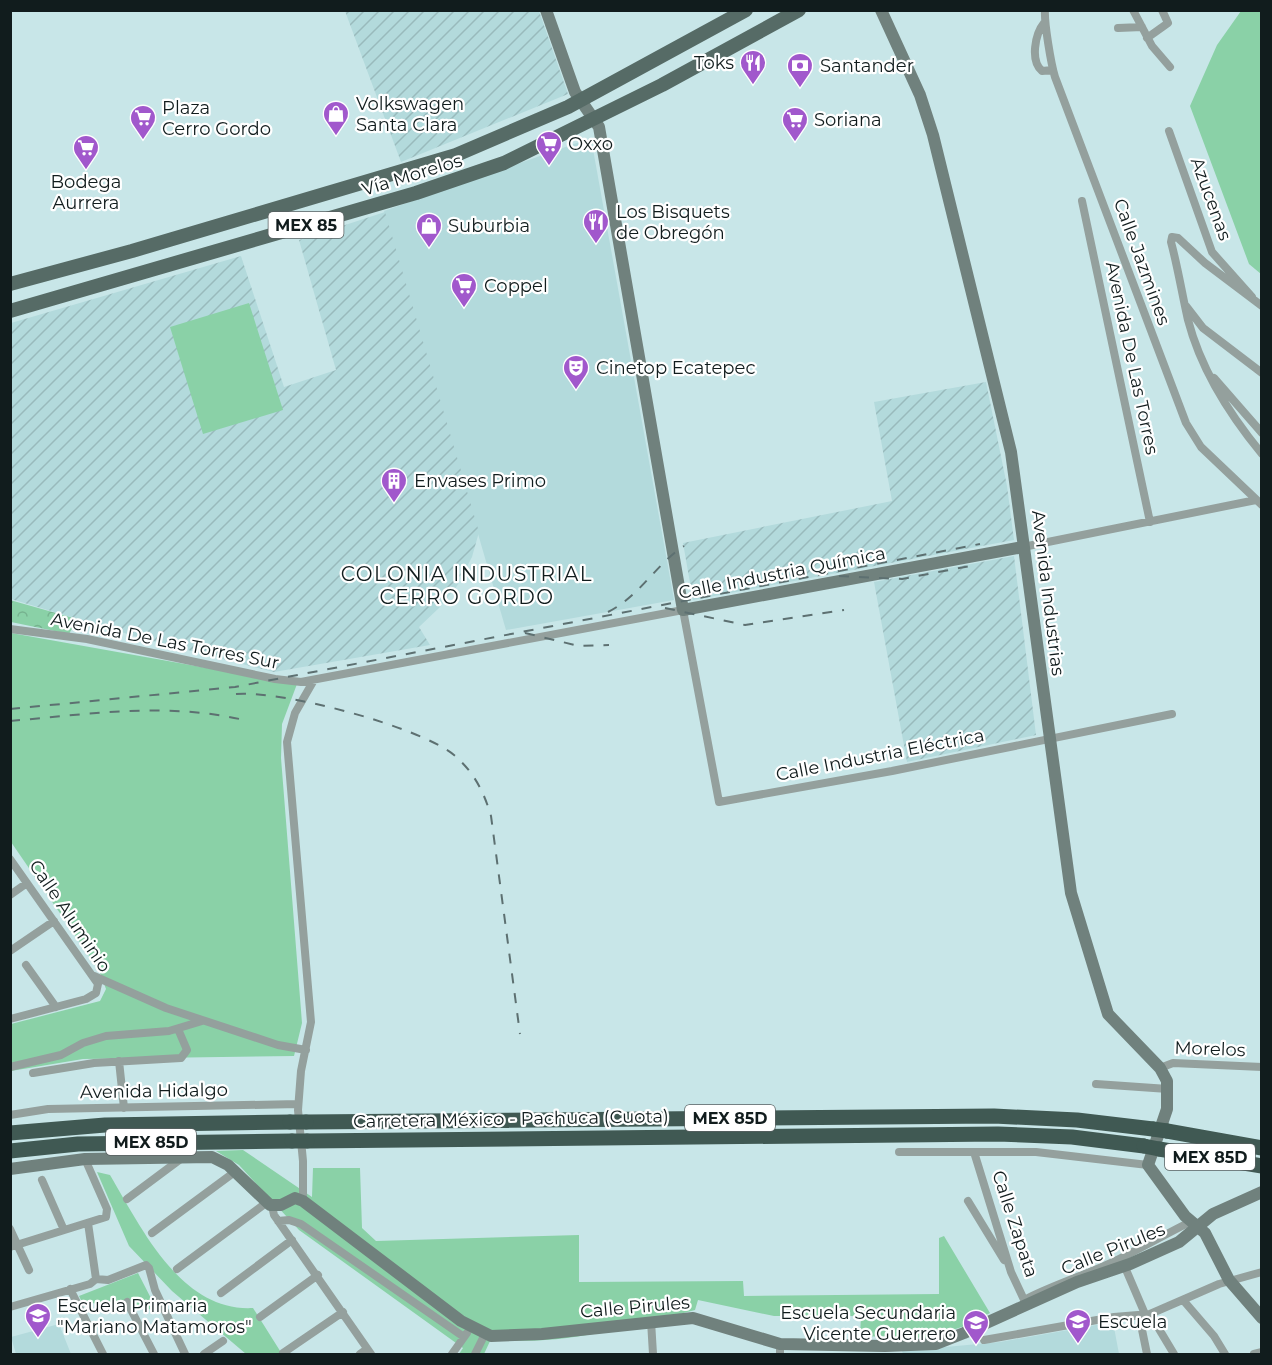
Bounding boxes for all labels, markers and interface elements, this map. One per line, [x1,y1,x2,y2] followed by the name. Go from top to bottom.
[738,48,768,86] restaurant icon: Toks
[785,51,815,89] bank icon: Santander
[694,52,734,74] place label: Toks
[820,55,914,77] place label: Santander
[356,93,464,136] place label: Volkswagen Santa Clara
[162,97,271,140] place label: Plaza Cerro Gordo
[321,99,351,137] shop icon: Volkswagen Santa Clara
[128,103,158,141] supermarket icon: Plaza Cerro Gordo
[780,105,810,143] supermarket icon: Soriana
[814,109,882,131] place label: Soriana
[534,129,564,167] supermarket icon: Oxxo
[71,133,101,171] supermarket icon: Bodega Aurrera
[568,133,613,155] place label: Oxxo
[359,149,465,201] street label: Vía Morelos
[1186,155,1236,244] street label: Azucenas
[51,171,121,214] place label: Bodega Aurrera
[1109,196,1175,329] street label: Calle Jazmines
[616,201,730,244] place label: Los Bisquets de Obregón
[581,207,611,245] restaurant icon: Los Bisquets de Obregón
[414,211,444,249] shop icon: Suburbia
[268,212,344,238] road number: MEX 85
[448,215,530,237] place label: Suburbia
[1101,259,1163,457] street label: Avenida De Las Torres
[449,271,479,309] supermarket icon: Coppel
[484,275,548,297] place label: Coppel
[561,353,591,391] theatre icon: Cinetop Ecatepec
[596,357,756,379] place label: Cinetop Ecatepec
[379,466,409,504] building icon: Envases Primo
[414,470,546,492] place label: Envases Primo
[1027,509,1069,677] street label: Avenida Industrias
[677,542,887,604] street label: Calle Industria Química
[341,562,593,609] district label: COLONIA INDUSTRIAL CERRO GORDO
[49,608,281,674] street label: Avenida De Las Torres Sur
[774,724,986,786] street label: Calle Industria Eléctrica
[24,856,116,976] street label: Calle Aluminio
[1174,1037,1246,1061] street label: Morelos
[80,1079,228,1103] street label: Avenida Hidalgo
[353,1105,669,1133] street label: Carretera México - Pachuca (Cuota)
[685,1105,775,1131] road number: MEX 85D
[106,1129,196,1155] road number: MEX 85D
[1165,1144,1255,1170] road number: MEX 85D
[987,1168,1043,1280] street label: Calle Zapata
[1058,1218,1168,1280] street label: Calle Pirules
[579,1291,691,1323] street label: Calle Pirules
[57,1295,252,1338] place label: Escuela Primaria "Mariano Matamoros"
[23,1301,53,1339] school or university icon: Escuela Primaria "Mariano Matamoros"
[780,1302,956,1345] place label: Escuela Secundaria Vicente Guerrero
[1063,1307,1093,1345] school or university icon: Escuela
[961,1308,991,1346] school or university icon: Escuela Secundaria Vicente Guerrero
[1098,1311,1167,1333] place label: Escuela

